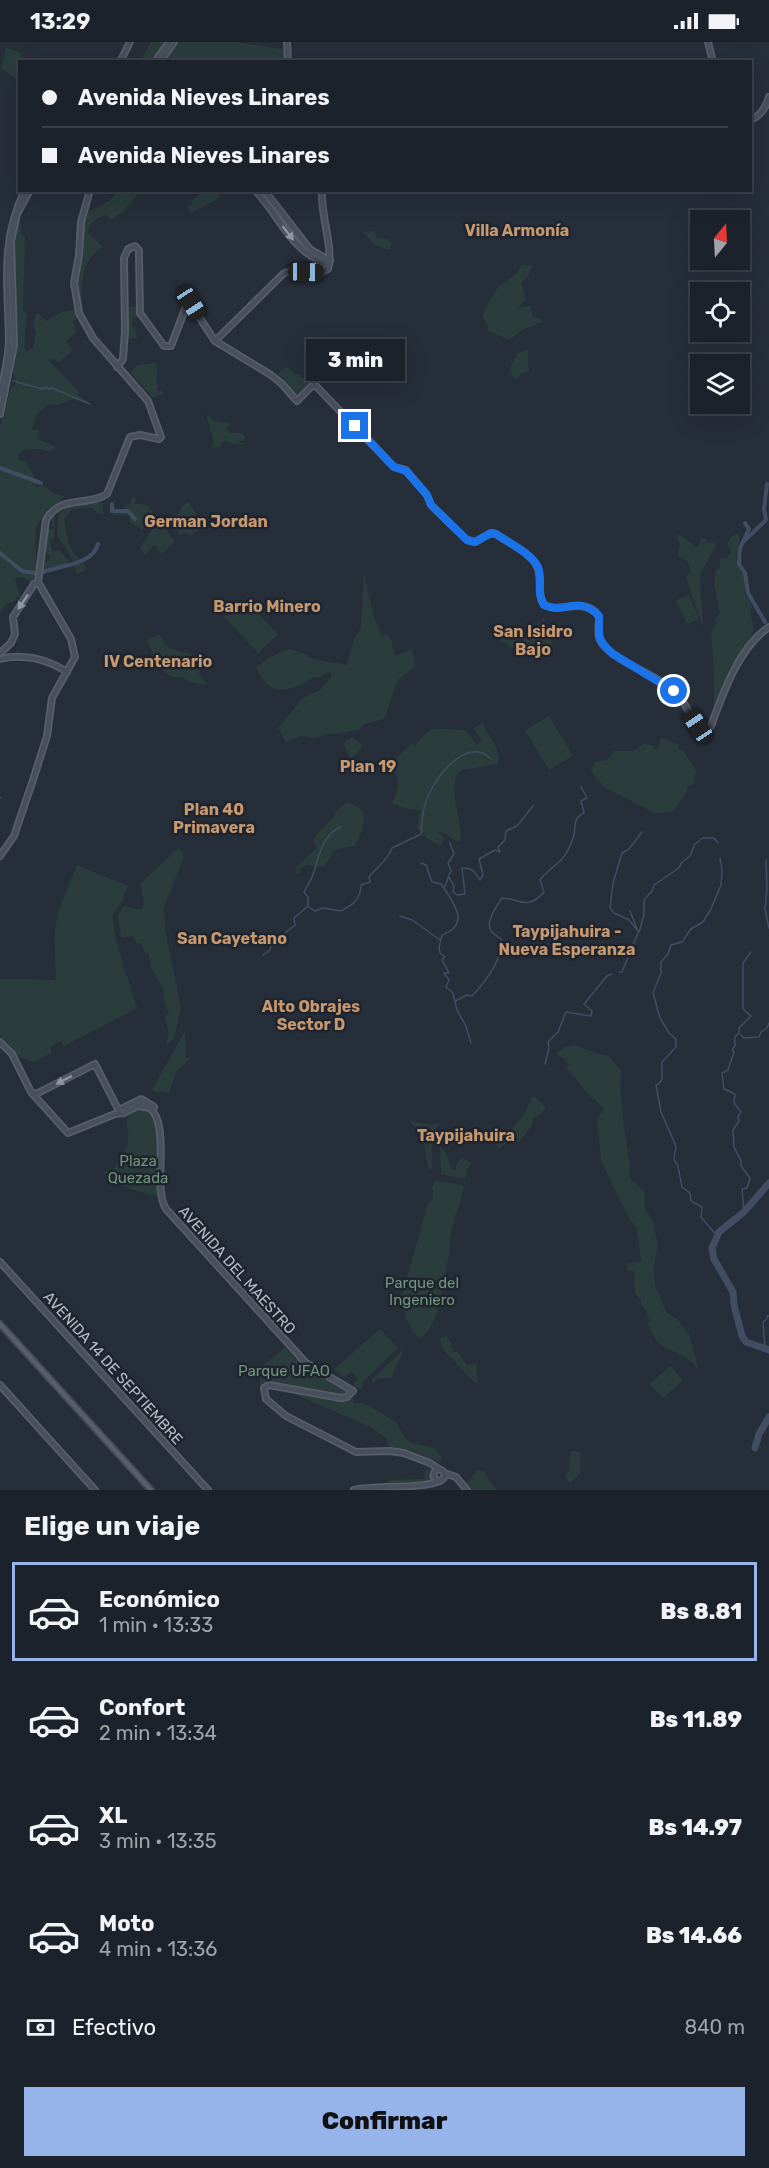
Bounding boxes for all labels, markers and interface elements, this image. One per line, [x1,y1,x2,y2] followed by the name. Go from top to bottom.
[30,8,90,35] text: 13:29
[78,84,330,111] text: Avenida Nieves Linares
[78,142,330,169] text: Avenida Nieves Linares
[690,210,750,270] north arrow
[690,210,750,414] map controls
[465,221,569,240] district label: Villa Armonía
[281,225,294,241] one-way arrow
[288,263,324,281] car
[690,282,750,342] button: locate
[174,283,208,323] car
[306,339,404,381] callout: 3 min
[328,348,383,372] text: 3 min
[690,354,750,414] button: layers
[341,412,368,439] route end
[144,512,268,531] district label: German Jordan
[17,594,28,610] one-way arrow
[213,597,321,616] district label: Barrio Minero
[493,622,573,659] district label: San Isidro Bajo
[104,652,212,671] district label: IV Centenario
[660,677,687,704] route start
[680,706,716,746] car
[340,757,396,776] district label: Plan 19
[173,800,255,837] district label: Plan 40 Primavera
[499,922,635,959] district label: Taypijahuira - Nueva Esperanza
[177,929,287,948] district label: San Cayetano
[262,997,360,1034] district label: Alto Obrajes Sector D
[56,1075,73,1085] one-way arrow
[417,1126,515,1145] district label: Taypijahuira
[108,1152,168,1187] park label: Plaza Quezada
[175,1202,299,1338] street label: AVENIDA DEL MAESTRO
[385,1274,459,1309] park label: Parque del Ingeniero
[40,1288,186,1448] street label: AVENIDA 14 DE SEPTIEMBRE
[238,1362,330,1380] park label: Parque UFAO
[24,1510,200,1542] text: Elige un viaje
[27,1585,81,1639] icon: car
[99,1586,220,1613] text: Económico
[661,1598,742,1625] text: Bs 8.81
[99,1613,213,1637] text: 1 min · 13:33
[27,1693,81,1747] icon: car
[99,1694,185,1721] text: Confort
[650,1706,742,1733] text: Bs 11.89
[99,1721,217,1745] text: 2 min · 13:34
[27,1801,81,1855] icon: car
[99,1802,127,1829] text: XL
[649,1814,742,1841] text: Bs 14.97
[99,1829,217,1853] text: 3 min · 13:35
[27,1909,81,1963] icon: car
[99,1910,154,1937] text: Moto
[646,1922,742,1949] text: Bs 14.66
[99,1937,217,1961] text: 4 min · 13:36
[24,2011,57,2044] icon: cash
[72,2014,156,2041] text: Efectivo
[684,2015,745,2039] text: 840 m
[24,2087,745,2156] button: Confirmar

